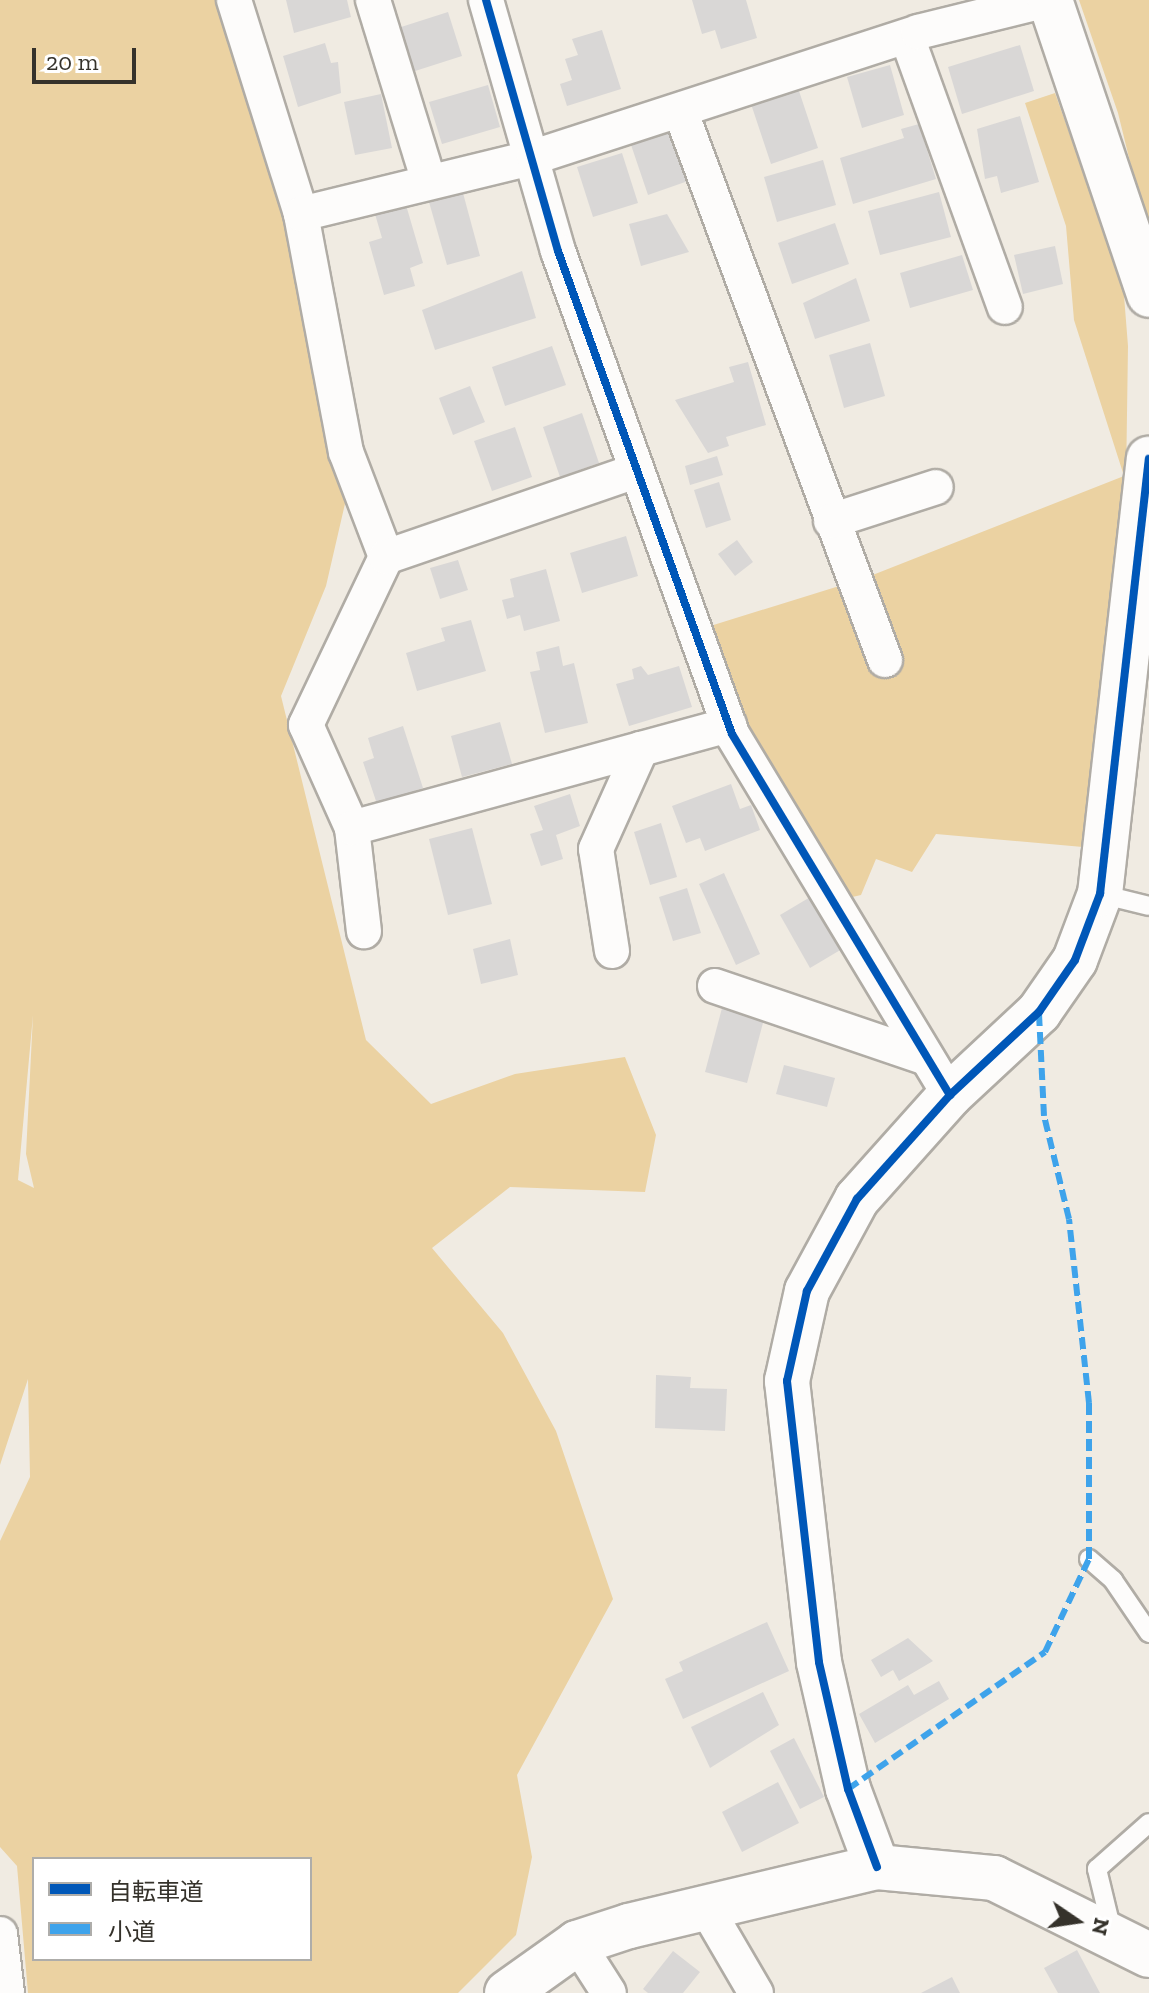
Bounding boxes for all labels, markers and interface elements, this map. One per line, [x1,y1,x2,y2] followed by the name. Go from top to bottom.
[36,32,140,82] scale bar
[46,47,98,76] text: 20 m
[32,1857,312,1961] legend
[108,1877,204,1906] text: 自転車道
[1037,1881,1117,1961] north arrow
[1086,1915,1116,1938] text: N
[108,1917,156,1946] text: 小道

